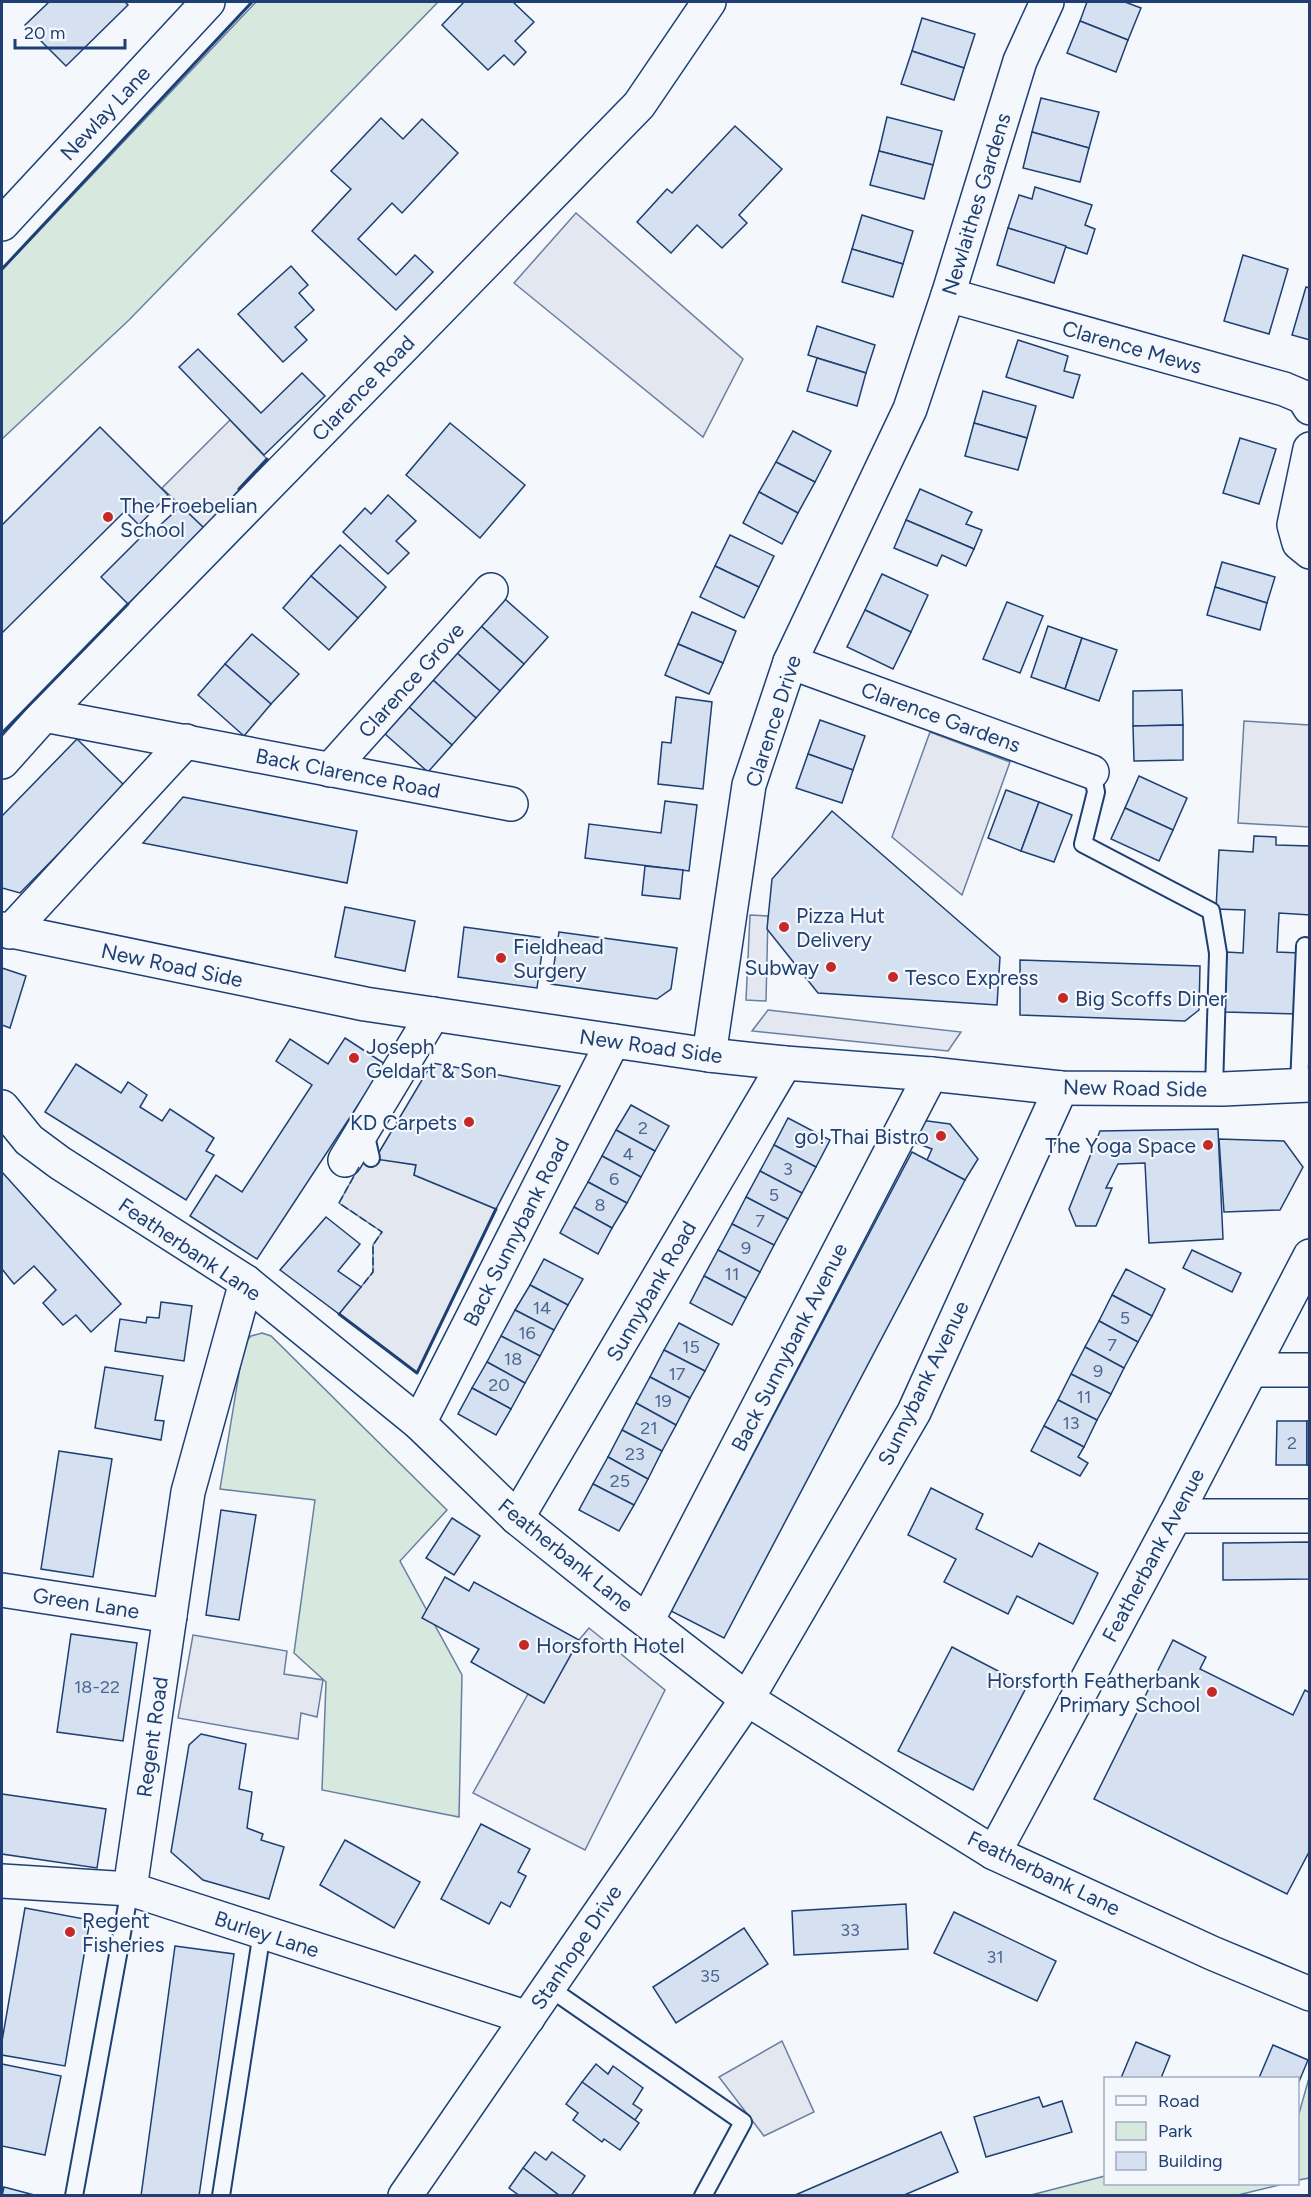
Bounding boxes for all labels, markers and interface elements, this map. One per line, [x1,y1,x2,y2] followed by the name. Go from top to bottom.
[15,12,124,50] scale bar
[24,22,65,44] text: 20 m
[55,61,155,165] street label: Newlay Lane
[936,110,1016,298] street label: Newlaithes Gardens
[1059,315,1205,379] street label: Clarence Mews
[306,330,420,446] street label: Clarence Road
[120,493,258,542] place label: The Froebelian School
[101,510,115,524] marker: The Froebelian School
[353,617,469,743] street label: Clarence Grove
[740,652,806,790] street label: Clarence Drive
[858,677,1024,757] street label: Clarence Gardens
[254,743,442,803] street label: Back Clarence Road
[796,903,885,952] place label: Pizza Hut Delivery
[777,920,791,934] marker: Pizza Hut Delivery
[513,934,604,983] place label: Fieldhead Surgery
[99,938,245,992] street label: New Road Side
[494,951,508,965] marker: Fieldhead Surgery
[745,955,819,980] place label: Subway
[824,960,838,974] marker: Subway
[905,965,1038,990] place label: Tesco Express
[886,970,900,984] marker: Tesco Express
[1075,986,1227,1011] place label: Big Scoffs Diner
[1056,991,1070,1005] marker: Big Scoffs Diner
[578,1024,724,1068] street label: New Road Side
[366,1034,497,1083] place label: Joseph Geldart & Son
[347,1051,361,1065] marker: Joseph Geldart & Son
[1063,1074,1207,1102] street label: New Road Side
[350,1110,457,1135] place label: KD Carpets
[462,1115,476,1129] marker: KD Carpets
[638,1117,648,1139] house number: 2
[794,1124,929,1149] place label: go! Thai Bistro
[934,1129,948,1143] marker: go! Thai Bistro
[1045,1133,1196,1158] place label: The Yoga Space
[458,1134,574,1330] street label: Back Sunnybank Road
[1201,1138,1215,1152] marker: The Yoga Space
[622,1143,634,1165] house number: 4
[783,1158,793,1180] house number: 3
[609,1168,619,1190] house number: 6
[769,1184,779,1206] house number: 5
[114,1192,266,1306] street label: Featherbank Lane
[594,1194,606,1216] house number: 8
[755,1210,765,1232] house number: 7
[601,1217,701,1365] street label: Sunnybank Road
[741,1237,751,1259] house number: 9
[726,1239,852,1455] street label: Back Sunnybank Avenue
[725,1263,739,1285] house number: 11
[533,1297,551,1319] house number: 14
[872,1297,974,1469] street label: Sunnybank Avenue
[1120,1307,1130,1329] house number: 5
[518,1322,536,1344] house number: 16
[1107,1334,1117,1356] house number: 7
[682,1336,700,1358] house number: 15
[504,1348,522,1370] house number: 18
[1093,1360,1103,1382] house number: 9
[668,1363,686,1385] house number: 17
[488,1374,510,1396] house number: 20
[1077,1386,1091,1408] house number: 11
[654,1390,672,1412] house number: 19
[1062,1412,1080,1434] house number: 13
[640,1417,658,1439] house number: 21
[1287,1432,1297,1454] house number: 2
[625,1443,645,1465] house number: 23
[1097,1464,1209,1646] street label: Featherbank Avenue
[610,1470,630,1492] house number: 25
[493,1493,639,1617] street label: Featherbank Lane
[31,1582,141,1624] street label: Green Lane
[536,1633,685,1658] place label: Horsforth Hotel
[517,1638,531,1652] marker: Horsforth Hotel
[987,1668,1201,1717] place label: Horsforth Featherbank Primary School
[131,1675,173,1799] street label: Regent Road
[74,1676,120,1698] house number: 18-22
[1205,1685,1219,1699] marker: Horsforth Featherbank Primary School
[964,1825,1124,1921] street label: Featherbank Lane
[525,1880,627,2014] street label: Stanhope Drive
[212,1905,322,1963] street label: Burley Lane
[82,1908,164,1957] place label: Regent Fisheries
[840,1919,860,1941] house number: 33
[63,1925,77,1939] marker: Regent Fisheries
[986,1946,1004,1968] house number: 31
[700,1965,720,1987] house number: 35
[1104,2077,1299,2185] legend
[1158,2090,1199,2112] text: Road
[1158,2120,1193,2142] text: Park
[1158,2150,1223,2172] text: Building

